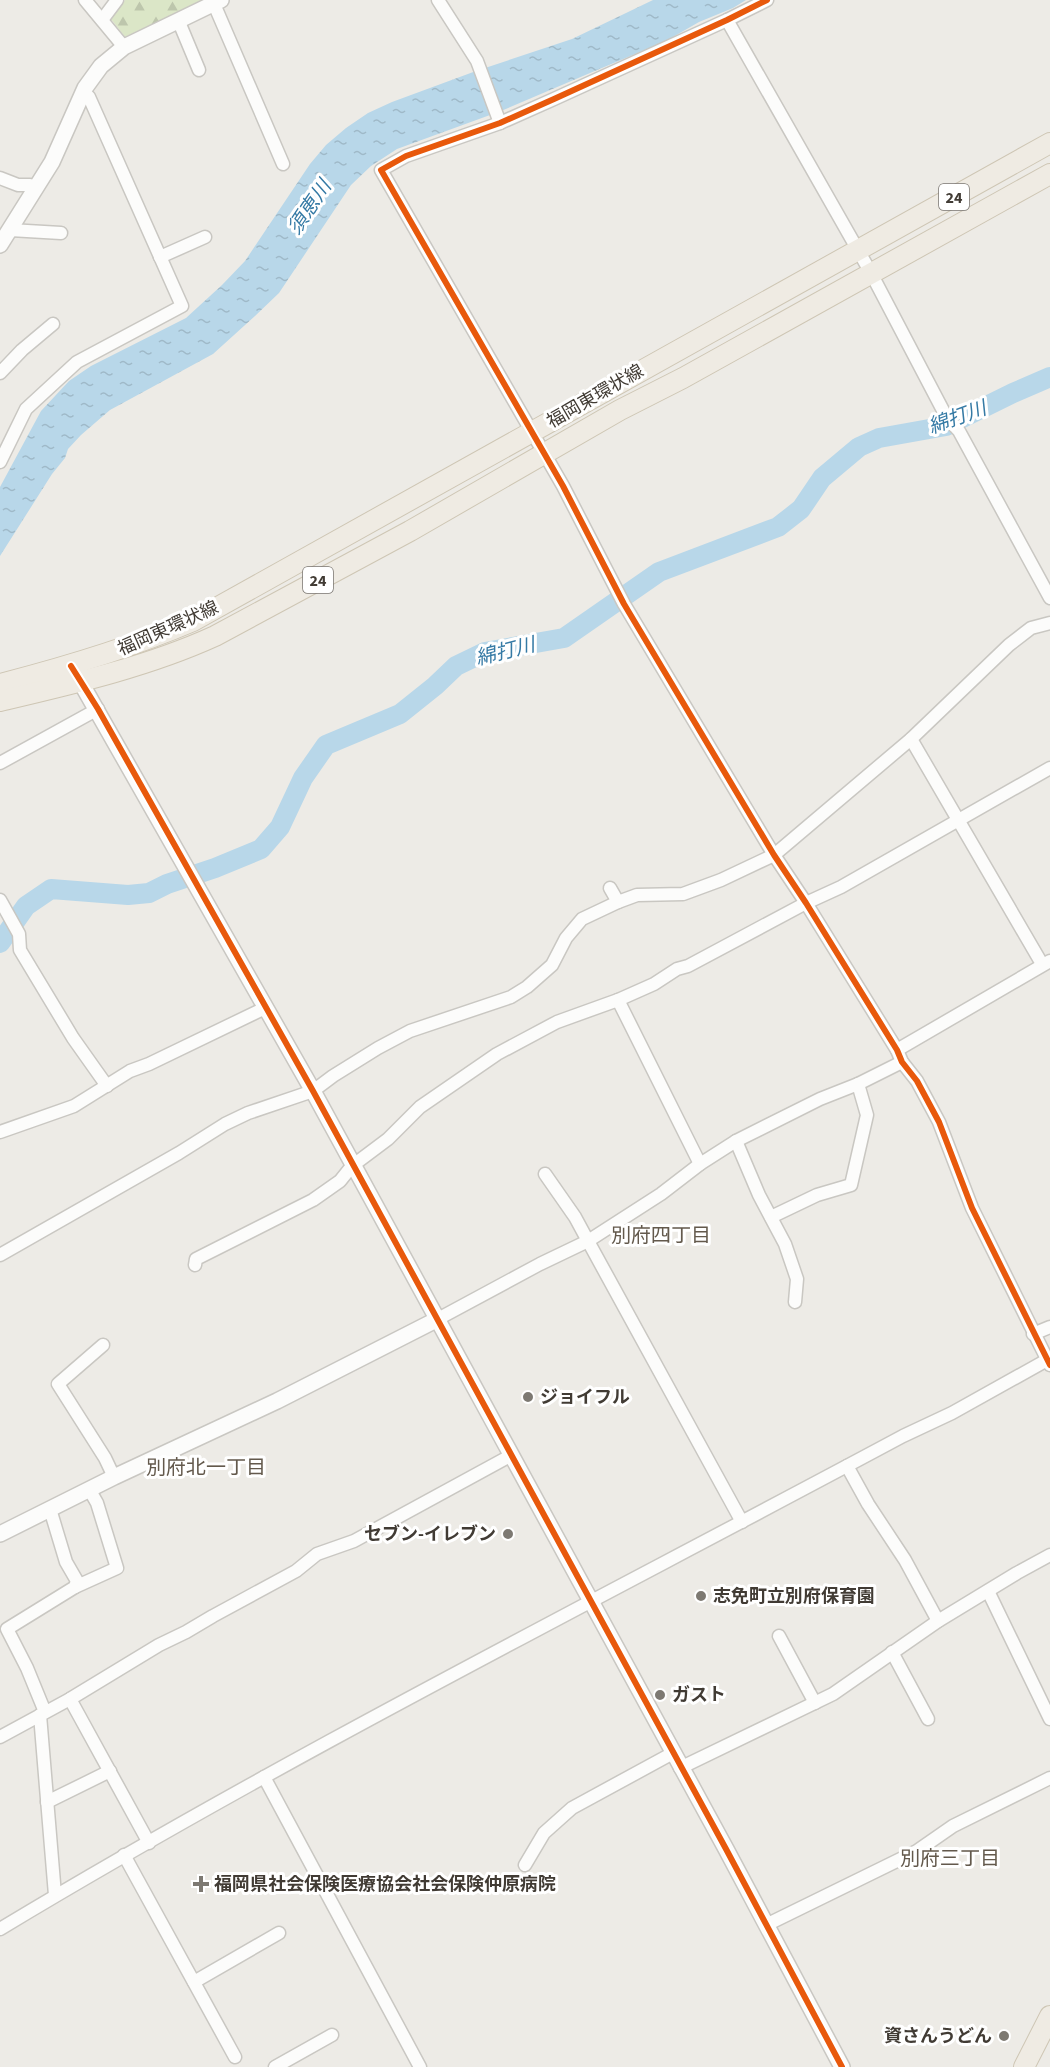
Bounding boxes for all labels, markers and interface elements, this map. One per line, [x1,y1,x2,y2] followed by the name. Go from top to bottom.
[281,173,339,240] water label: 須恵川
[939,184,969,210] road number: 24
[542,359,648,434] street label: 福岡東環状線
[924,394,992,441] water label: 綿打川
[303,567,333,593] road number: 24
[114,595,223,662] street label: 福岡東環状線
[473,631,540,673] water label: 綿打川
[611,1222,711,1250] district label: 別府四丁目
[540,1385,630,1410] place label: ジョイフル
[521,1390,535,1404] marker: ジョイフル
[146,1454,266,1482] district label: 別府北一丁目
[364,1522,496,1547] place label: セブン-イレブン
[501,1527,515,1541] marker: セブン-イレブン
[713,1584,875,1609] place label: 志免町立別府保育園
[694,1589,708,1603] marker: 志免町立別府保育園
[672,1683,726,1708] place label: ガスト
[653,1688,667,1702] marker: ガスト
[900,1845,1000,1873] district label: 別府三丁目
[214,1872,556,1897] place label: 福岡県社会保険医療協会社会保険仲原病院
[192,1875,210,1893] marker: 福岡県社会保険医療協会社会保険仲原病院
[884,2024,992,2049] place label: 資さんうどん
[997,2029,1011,2043] marker: 資さんうどん

